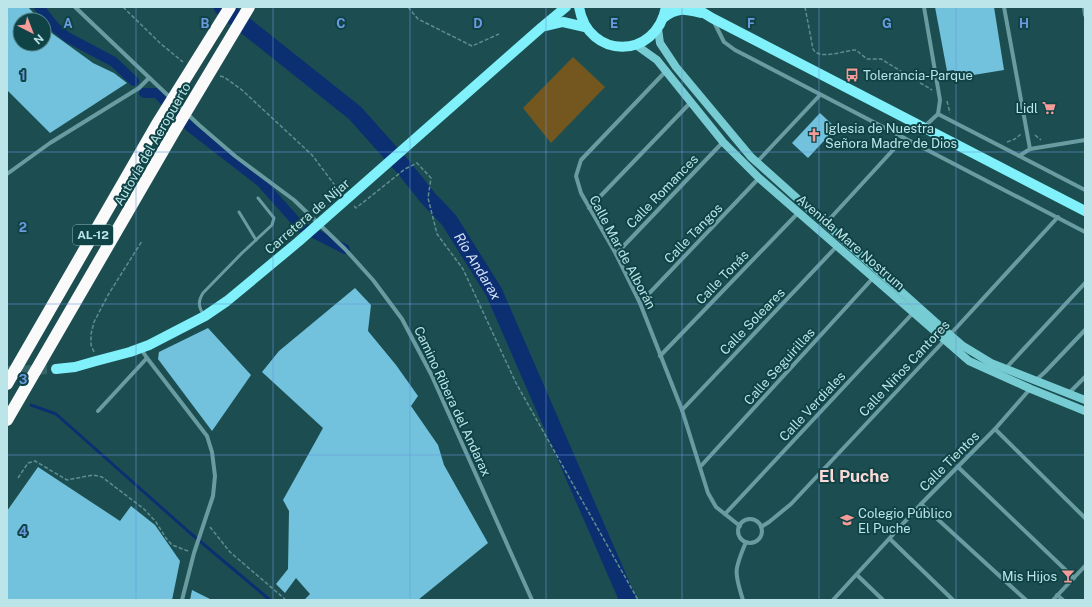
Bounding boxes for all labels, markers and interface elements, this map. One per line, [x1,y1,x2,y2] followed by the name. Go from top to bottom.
[12,12,52,52] north arrow
[63,16,73,31] text: A
[201,16,210,31] text: B
[336,16,346,31] text: C
[473,16,483,31] text: D
[610,16,618,31] text: E
[747,16,755,31] text: F
[882,16,892,31] text: G
[1019,16,1029,31] text: H
[31,32,46,47] text: N
[844,67,860,83] bus stop icon: Tolerancia-Parque
[20,68,26,83] text: 1
[863,68,973,83] place label: Tolerancia-Parque
[111,80,194,208] street label: Autovía del Aeropuerto
[1041,100,1057,116] supermarket icon: Lidl
[1015,101,1038,116] place label: Lidl
[825,121,957,151] place label: Iglesia de Nuestra Señora Madre de Dios
[806,127,822,143] church icon: Iglesia de Nuestra Señora Madre de Dios
[623,151,701,231] street label: Calle Romances
[262,176,353,257] street label: Carretera de Níjar
[794,192,908,293] street label: Avenida Mare Nostrum
[586,193,659,312] street label: Calle Mar de Alborán
[661,200,726,266] street label: Calle Tangos
[19,220,27,235] text: 2
[73,225,113,245] road number: AL-12
[451,230,505,303] water label: Río Andarax
[693,247,752,307] street label: Calle Tonás
[717,285,788,358] street label: Calle Soleares
[856,317,953,419] street label: Calle Niños Cantores
[411,324,494,479] street label: Camino Ribera del Andarax
[741,325,818,408] street label: Calle Seguirillas
[776,368,848,444] street label: Calle Verdiales
[19,372,28,387] text: 3
[916,428,982,494] street label: Calle Tientos
[819,466,889,486] district label: El Puche
[858,506,952,536] place label: Colegio Público El Puche
[839,512,855,528] school or university icon: Colegio Público El Puche
[19,524,28,539] text: 4
[1060,568,1076,584] bar icon: Mis Hijos
[1002,569,1057,584] place label: Mis Hijos

